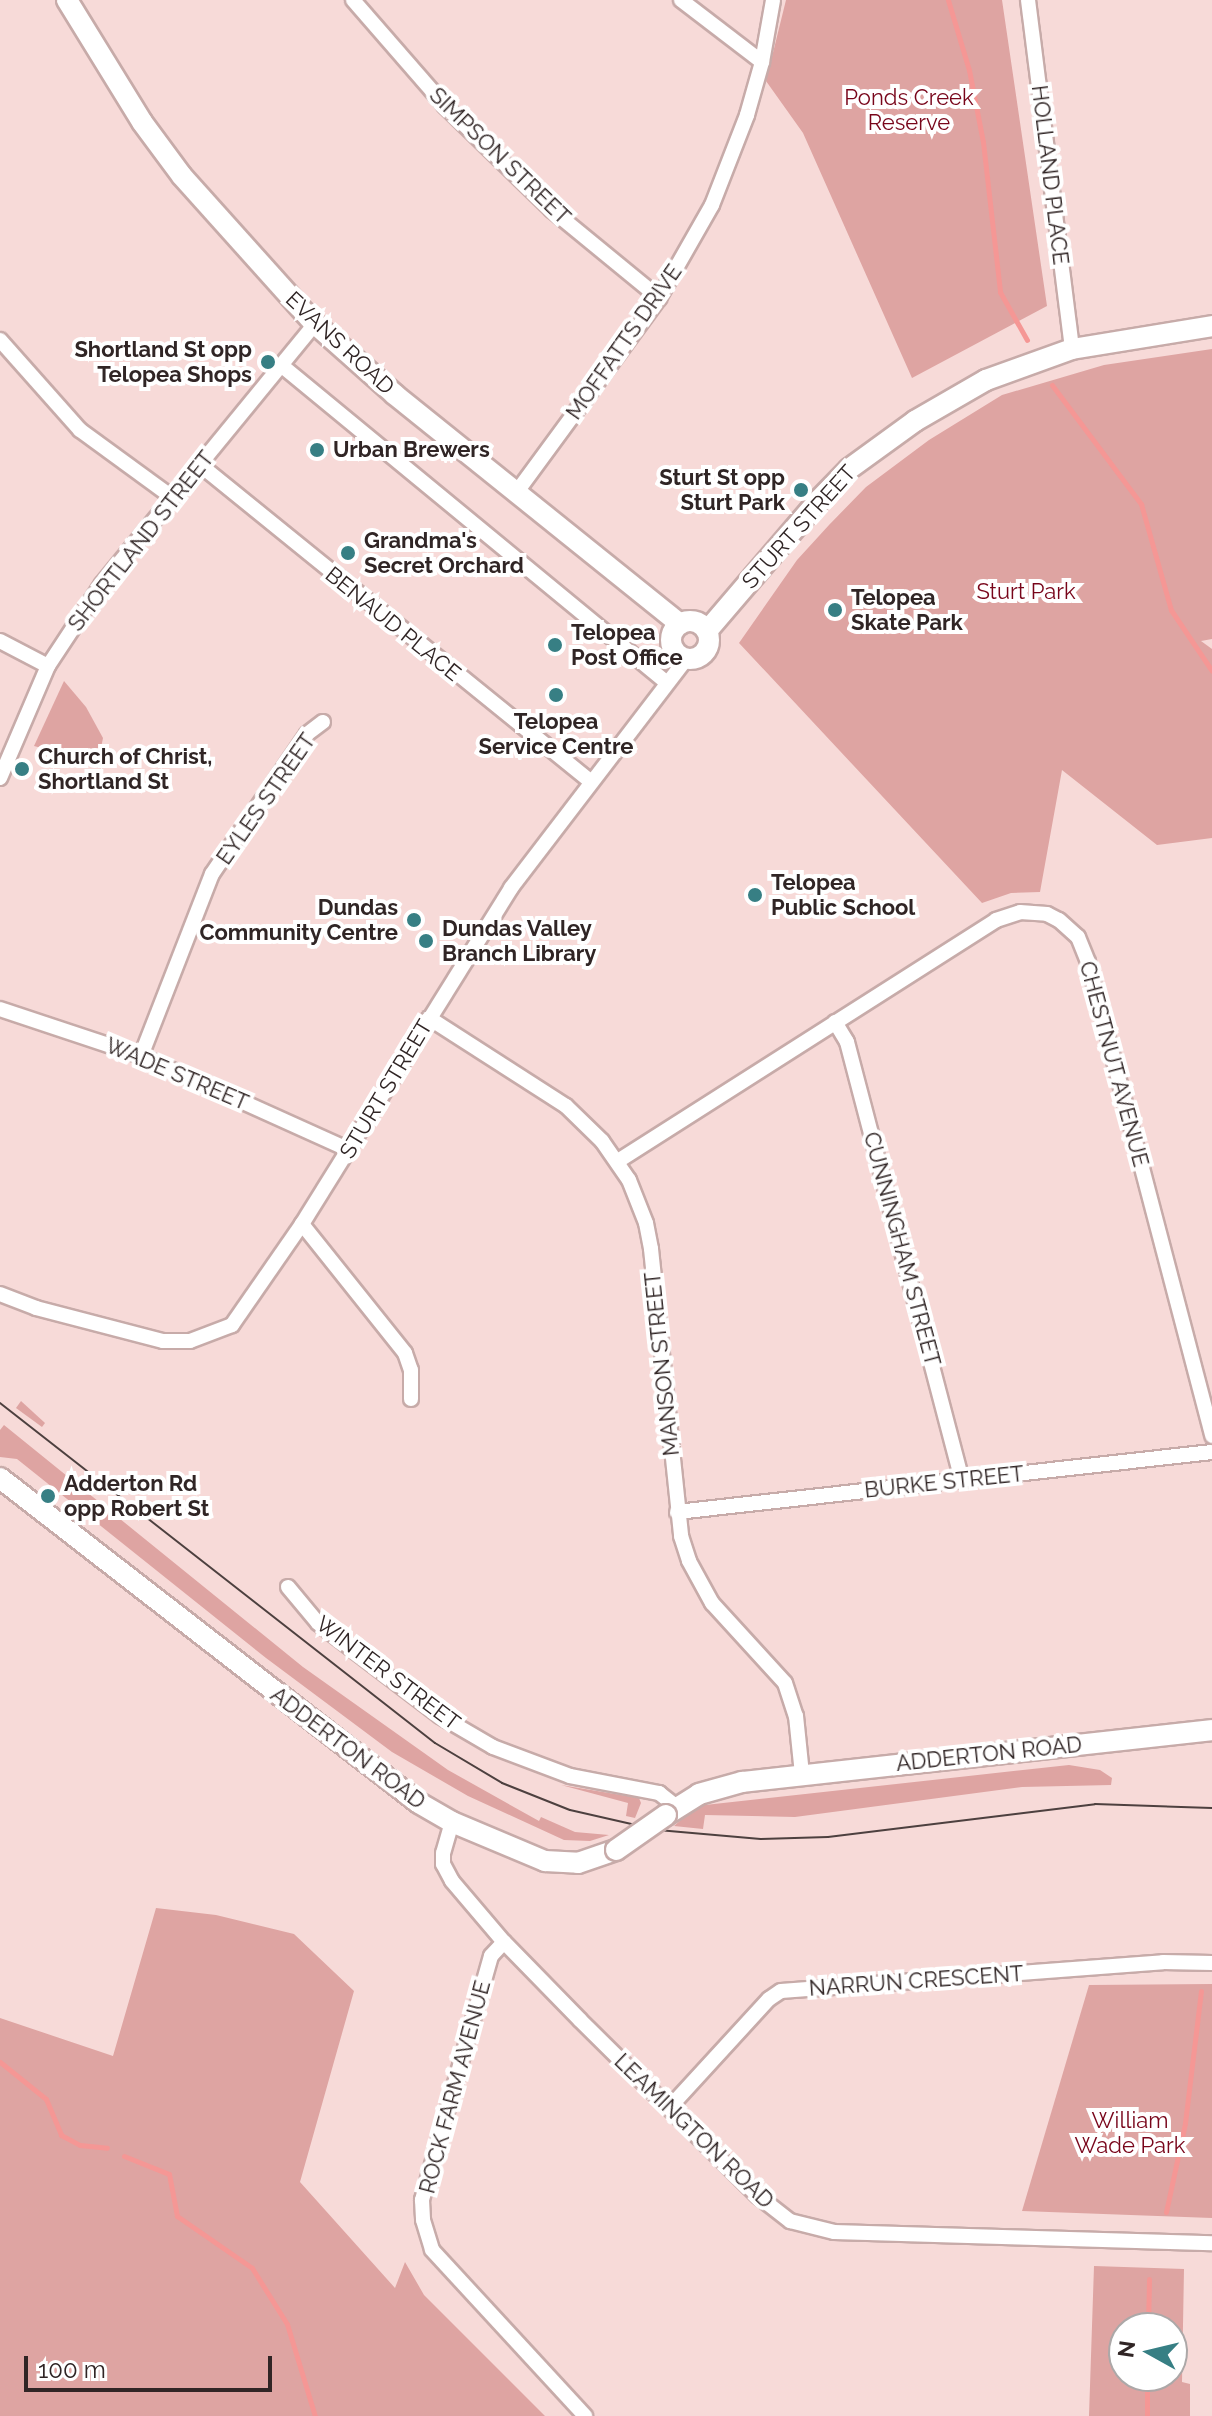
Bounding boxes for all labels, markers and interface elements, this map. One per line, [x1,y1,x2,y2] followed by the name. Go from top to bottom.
[424,82,576,230] street label: SIMPSON STREET
[844,84,974,136] park label: Ponds Creek Reserve
[1026,84,1074,266] street label: HOLLAND PLACE
[561,259,687,425] street label: MOFFATTS DRIVE
[280,286,400,400] street label: EVANS ROAD
[74,336,252,388] place label: Shortland St opp Telopea Shops
[259,353,277,371] marker: Shortland St opp Telopea Shops
[333,437,490,463] place label: Urban Brewers
[308,441,326,459] marker: Urban Brewers
[63,446,219,636] street label: SHORTLAND STREET
[736,459,862,595] street label: STURT STREET
[659,464,785,516] place label: Sturt St opp Sturt Park
[792,481,810,499] marker: Sturt St opp Sturt Park
[364,527,524,578] place label: Grandma's Secret Orchard
[339,544,357,562] marker: Grandma's Secret Orchard
[320,561,466,687] street label: BENAUD PLACE
[976,579,1076,605] park label: Sturt Park
[851,584,963,636] place label: Telopea Skate Park
[826,601,844,619] marker: Telopea Skate Park
[571,619,683,670] place label: Telopea Post Office
[546,636,564,654] marker: Telopea Post Office
[547,686,565,704] marker: Telopea Service Centre
[478,708,634,760] place label: Telopea Service Centre
[211,728,321,870] street label: EYLES STREET
[38,743,213,794] place label: Church of Christ, Shortland St
[13,760,31,778] marker: Church of Christ, Shortland St
[771,869,915,920] place label: Telopea Public School
[746,886,764,904] marker: Telopea Public School
[199,894,398,946] place label: Dundas Community Centre
[405,911,423,929] marker: Dundas Community Centre
[442,915,596,966] place label: Dundas Valley Branch Library
[417,932,435,950] marker: Dundas Valley Branch Library
[1074,958,1154,1170] street label: CHESTNUT AVENUE
[334,1015,438,1163] street label: STURT STREET
[102,1032,252,1116] street label: WADE STREET
[858,1129,946,1369] street label: CUNNINGHAM STREET
[639,1271,685,1457] street label: MANSON STREET
[863,1461,1025,1503] street label: BURKE STREET
[64,1470,209,1522] place label: Adderton Rd opp Robert St
[39,1487,57,1505] marker: Adderton Rd opp Robert St
[311,1610,465,1736] street label: WINTER STREET
[265,1681,431,1815] street label: ADDERTON ROAD
[895,1731,1083,1777] street label: ADDERTON ROAD
[808,1960,1024,2002] street label: NARRUN CRESCENT
[414,1977,496,2197] street label: ROCK FARM AVENUE
[609,2048,779,2214] street label: LEAMINGTON ROAD
[1075,2107,1185,2158] park label: William Wade Park
[1108,2312,1188,2392] north arrow
[1112,2339,1140,2359] text: N
[28,2340,276,2390] scale bar
[38,2355,106,2384] text: 100 m

